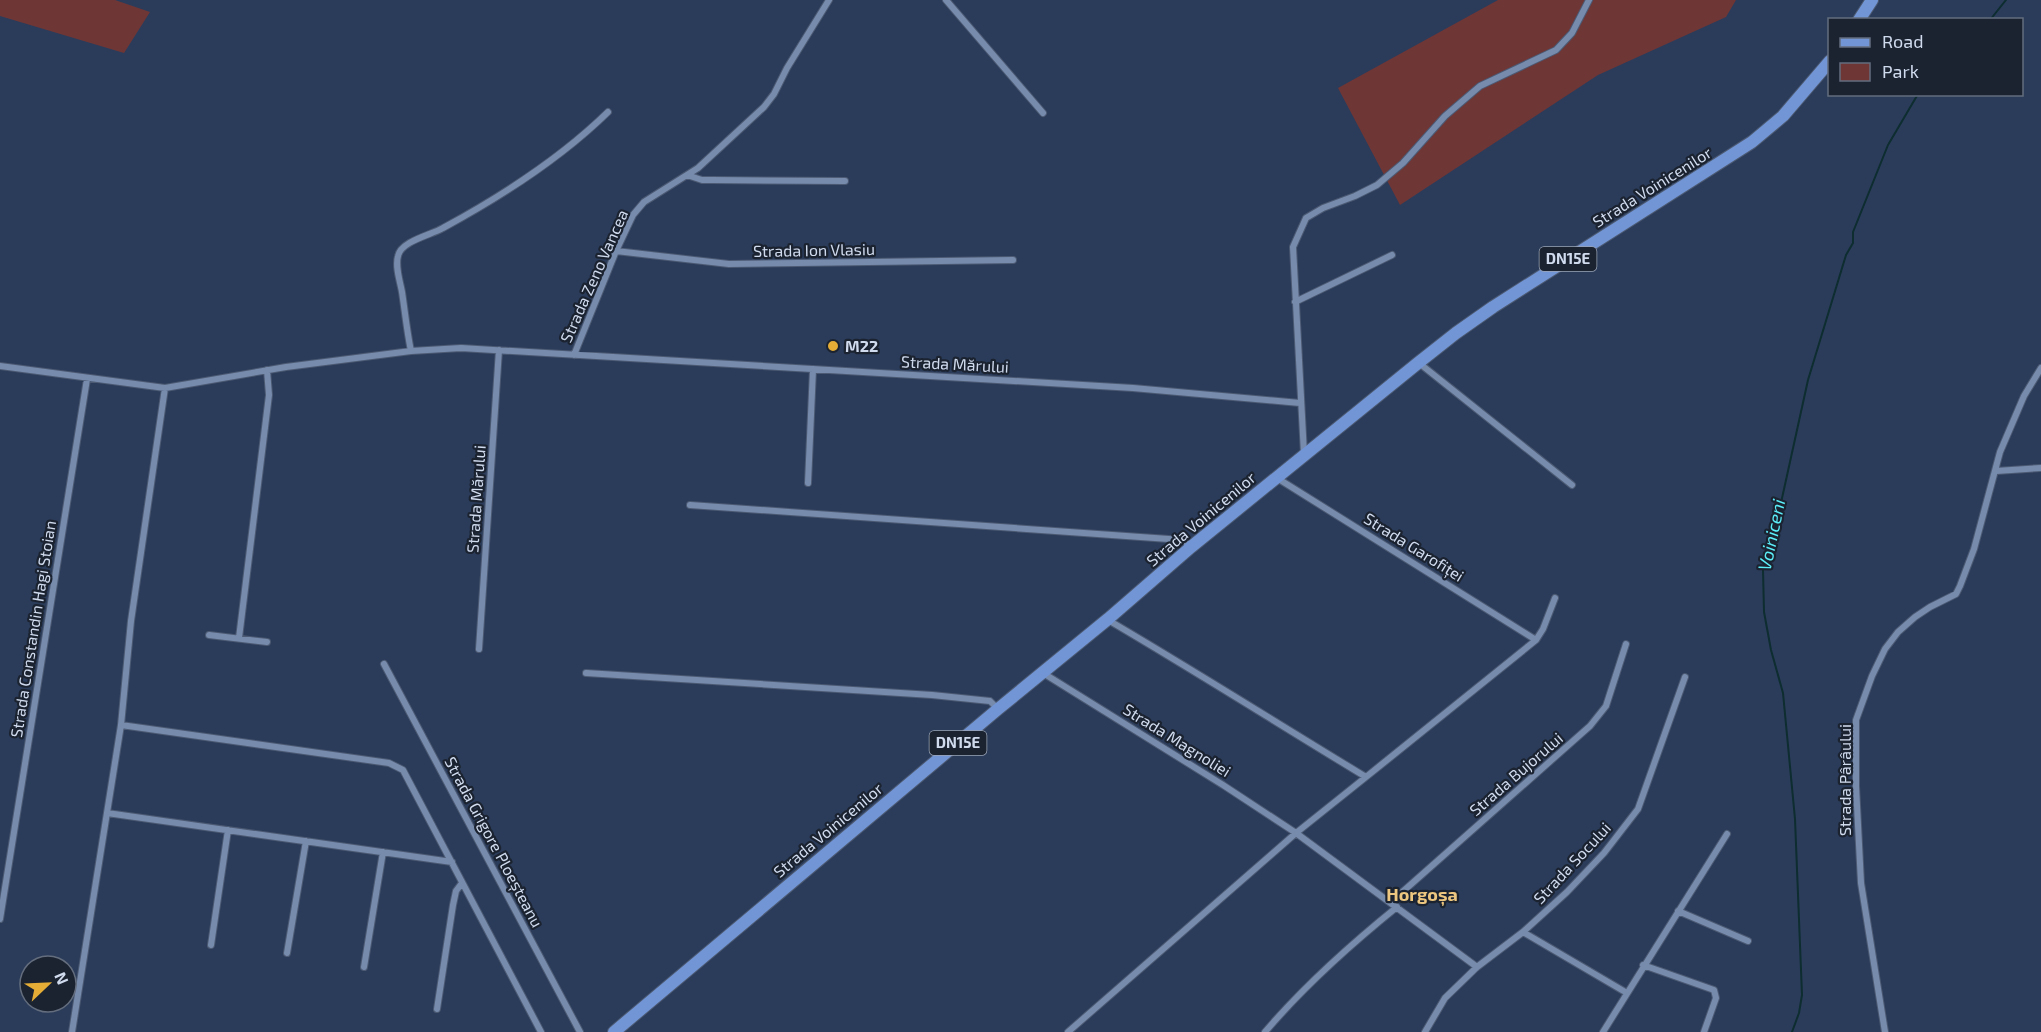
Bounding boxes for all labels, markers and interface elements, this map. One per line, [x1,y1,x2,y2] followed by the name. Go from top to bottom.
[1828,18,2023,96] legend
[1882,30,1923,52] text: Road
[1882,60,1919,82] text: Park
[1589,142,1715,231] street label: Strada Voinicenilor
[556,206,631,345] street label: Strada Zeno Vancea
[753,239,875,260] street label: Strada Ion Vlasiu
[1540,247,1596,271] road number: DN15E
[845,336,878,355] place label: M22
[826,339,840,353] marker: M22
[901,351,1009,376] street label: Strada Mărului
[462,444,489,553] street label: Strada Mărului
[1142,467,1260,570] street label: Strada Voinicenilor
[1753,496,1789,573] water label: Voiniceni
[1360,508,1468,587] street label: Strada Garofiței
[6,519,59,739] street label: Strada Constandin Hagi Stoian
[1120,699,1235,780] street label: Strada Magnoliei
[1835,724,1854,836] street label: Strada Pârâului
[1465,728,1567,820] street label: Strada Bujorului
[930,731,986,755] road number: DN15E
[440,753,548,931] street label: Strada Grigore Ploeșteanu
[769,778,887,881] street label: Strada Voinicenilor
[1529,818,1614,907] street label: Strada Socului
[1386,883,1458,907] district label: Horgoșa
[18,954,78,1014] north arrow
[51,969,73,987] text: N

